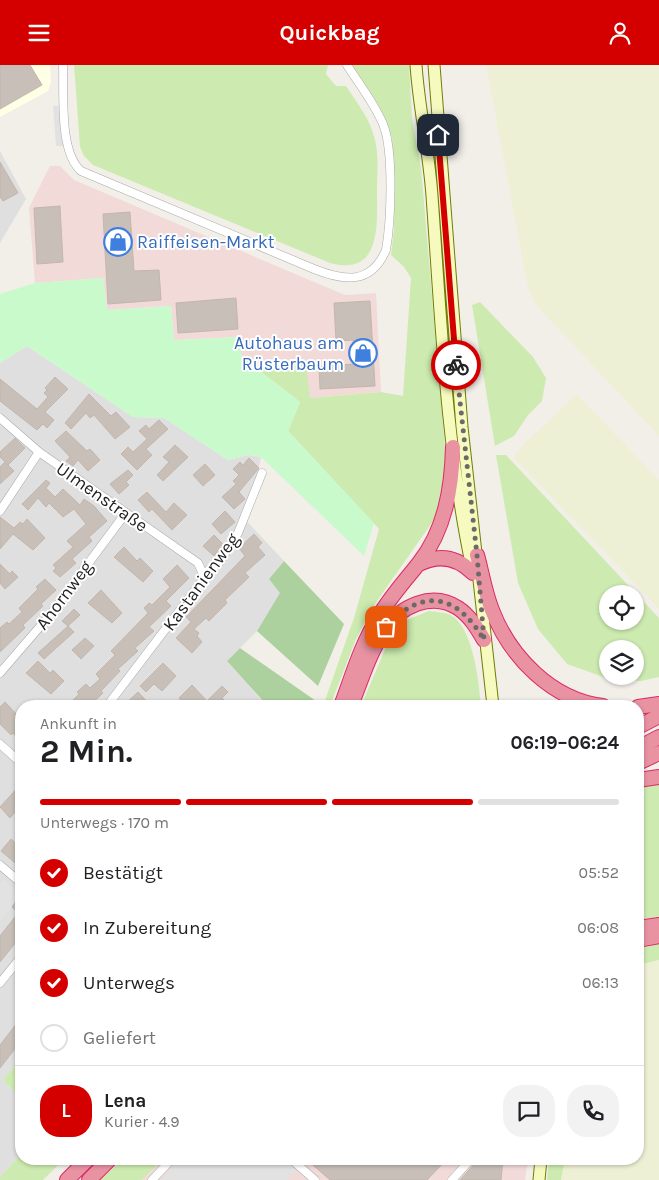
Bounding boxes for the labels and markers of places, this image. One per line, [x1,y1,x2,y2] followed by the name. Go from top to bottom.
[417,114,459,156] pin
[103,227,133,257] shop icon: Raiffeisen-Markt
[137,231,275,253] place label: Raiffeisen-Markt
[234,332,344,375] place label: Autohaus am Rüsterbaum
[348,338,378,368] shop icon: Autohaus am Rüsterbaum
[365,606,407,648] pin

